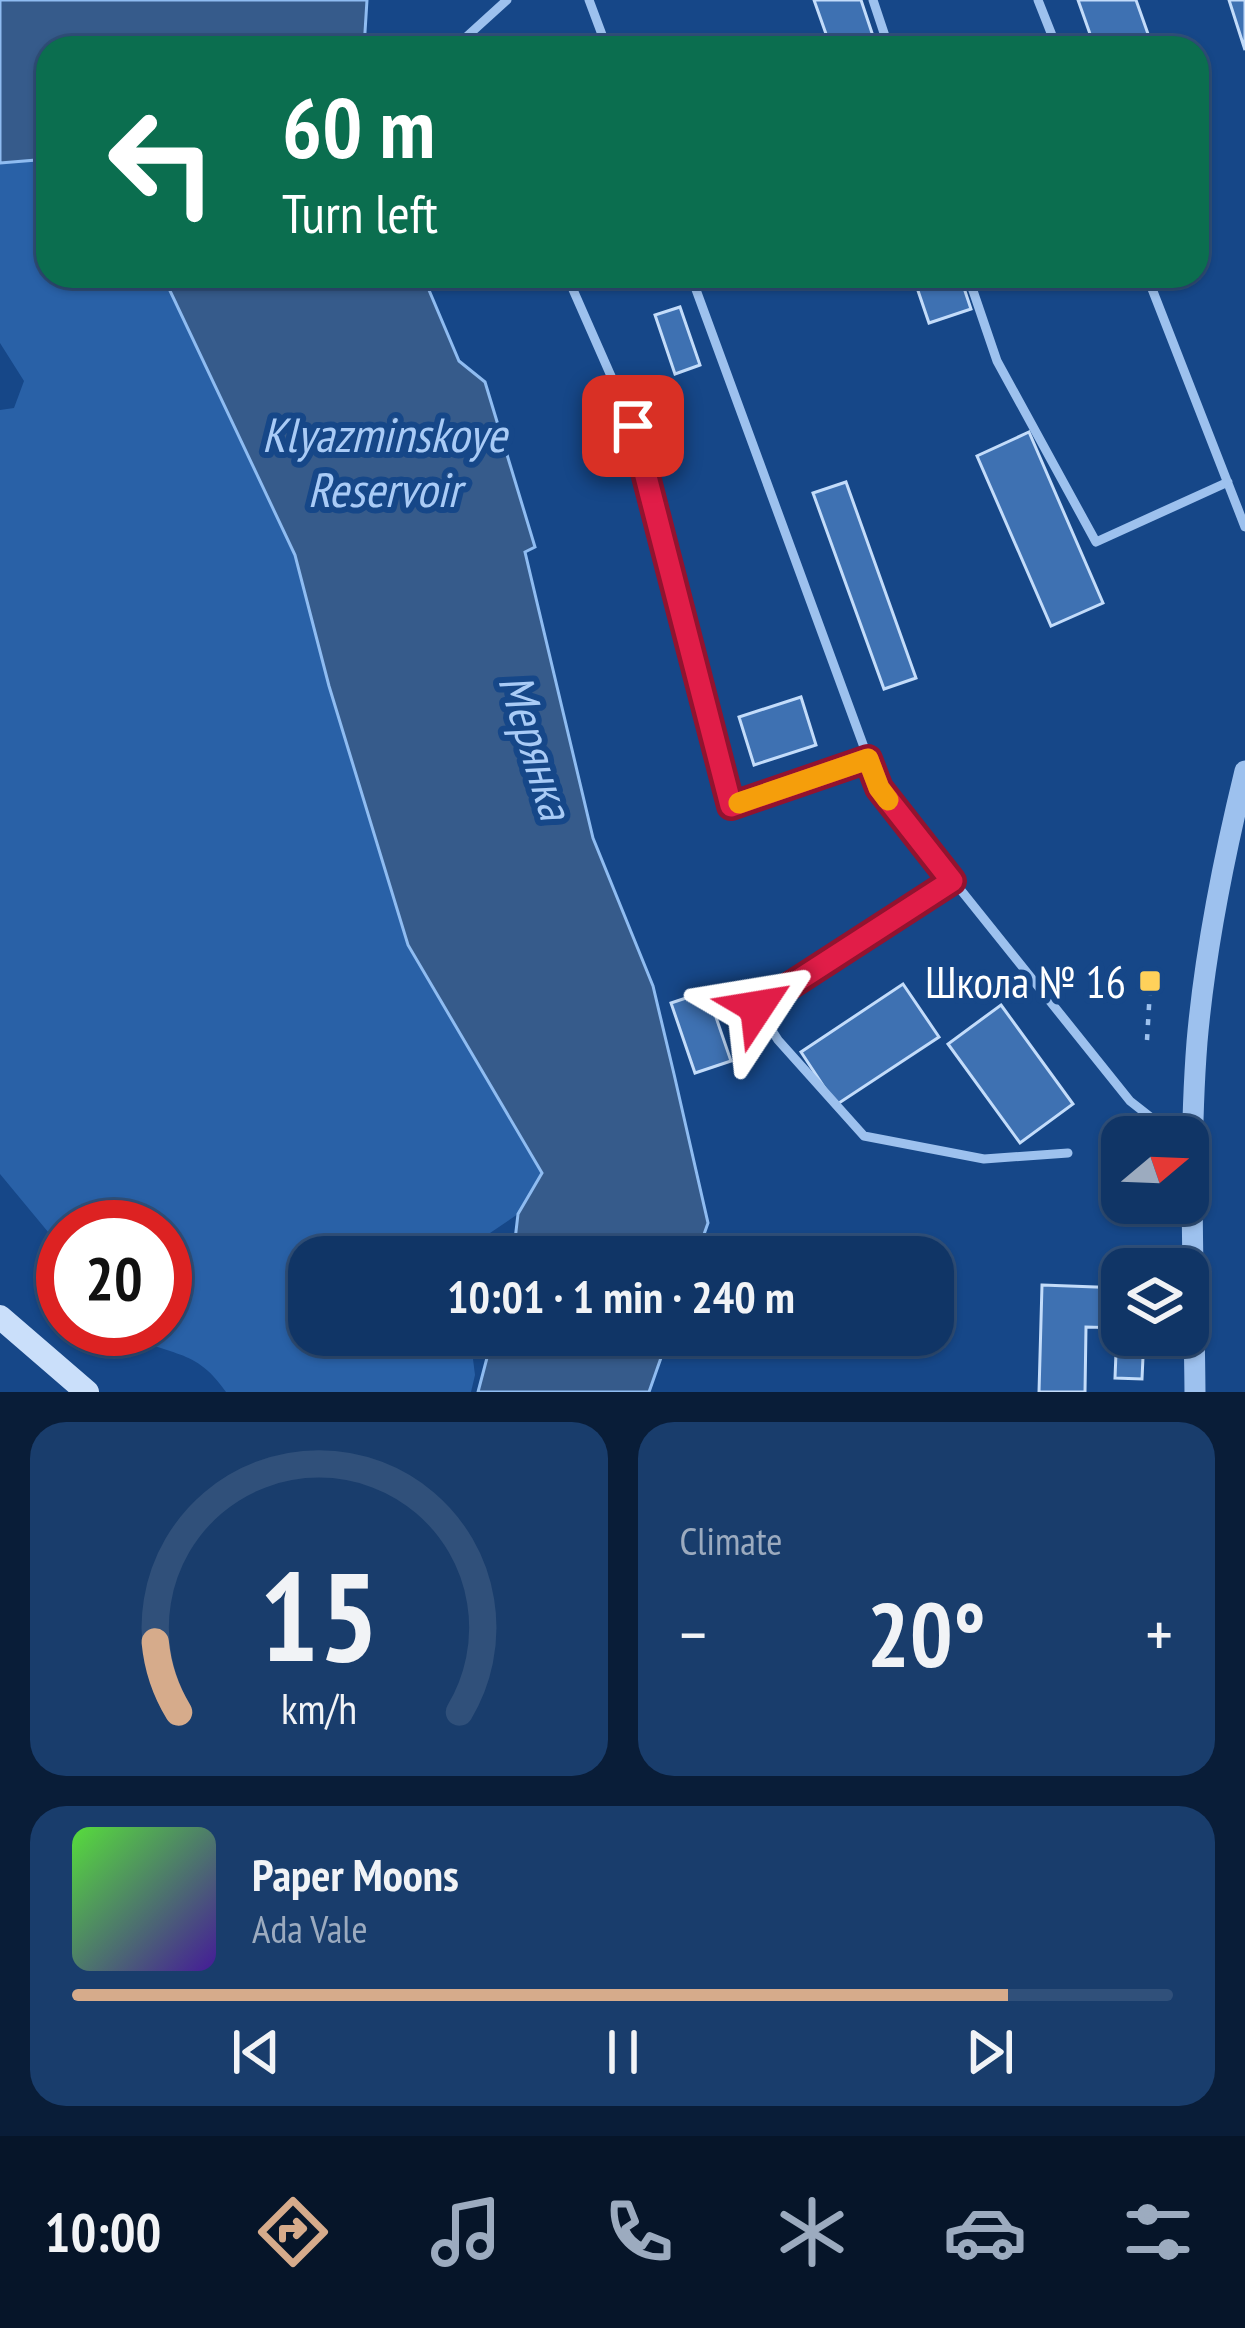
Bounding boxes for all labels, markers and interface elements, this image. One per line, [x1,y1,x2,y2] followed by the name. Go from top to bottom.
[282,72,435,181] text: 60 m
[84,84,240,240] icon: left
[282,178,438,248] text: Turn left
[582,375,684,477] pin
[600,393,666,459] icon: arrive
[262,403,509,520] water label: Klyazminskoye Reservoir
[486,666,589,829] water label: Мерянка
[694,944,820,1070] position arrow
[925,952,1126,1010] place label: Школа № 16
[1137,968,1163,994] marker: Школа № 16
[1101,1116,1209,1224] north arrow
[1101,1116,1209,1356] map controls
[36,1200,192,1356] speed limit sign: 20
[1101,1248,1209,1356] button: layers
[447,1267,795,1325] text: 10:01 · 1 min · 240 m
[680,1515,782,1566] text: Climate
[259,1534,378,1695] text: 15
[867,1575,986,1692] text: 20°
[680,1591,707,1676] text: −
[1146,1591,1173,1676] text: +
[281,1680,357,1736] text: km/h
[252,1845,459,1903] text: Paper Moons
[252,1903,368,1954] text: Ada Vale
[223,2019,289,2085] icon: previous
[590,2019,656,2085] icon: pause
[957,2019,1023,2085] icon: next
[251,2190,335,2274] icon: directions
[424,2190,508,2274] icon: music
[597,2190,681,2274] icon: phone
[770,2190,854,2274] icon: climate
[943,2190,1027,2274] icon: car
[1116,2190,1200,2274] icon: filters
[45,2197,161,2267] text: 10:00

